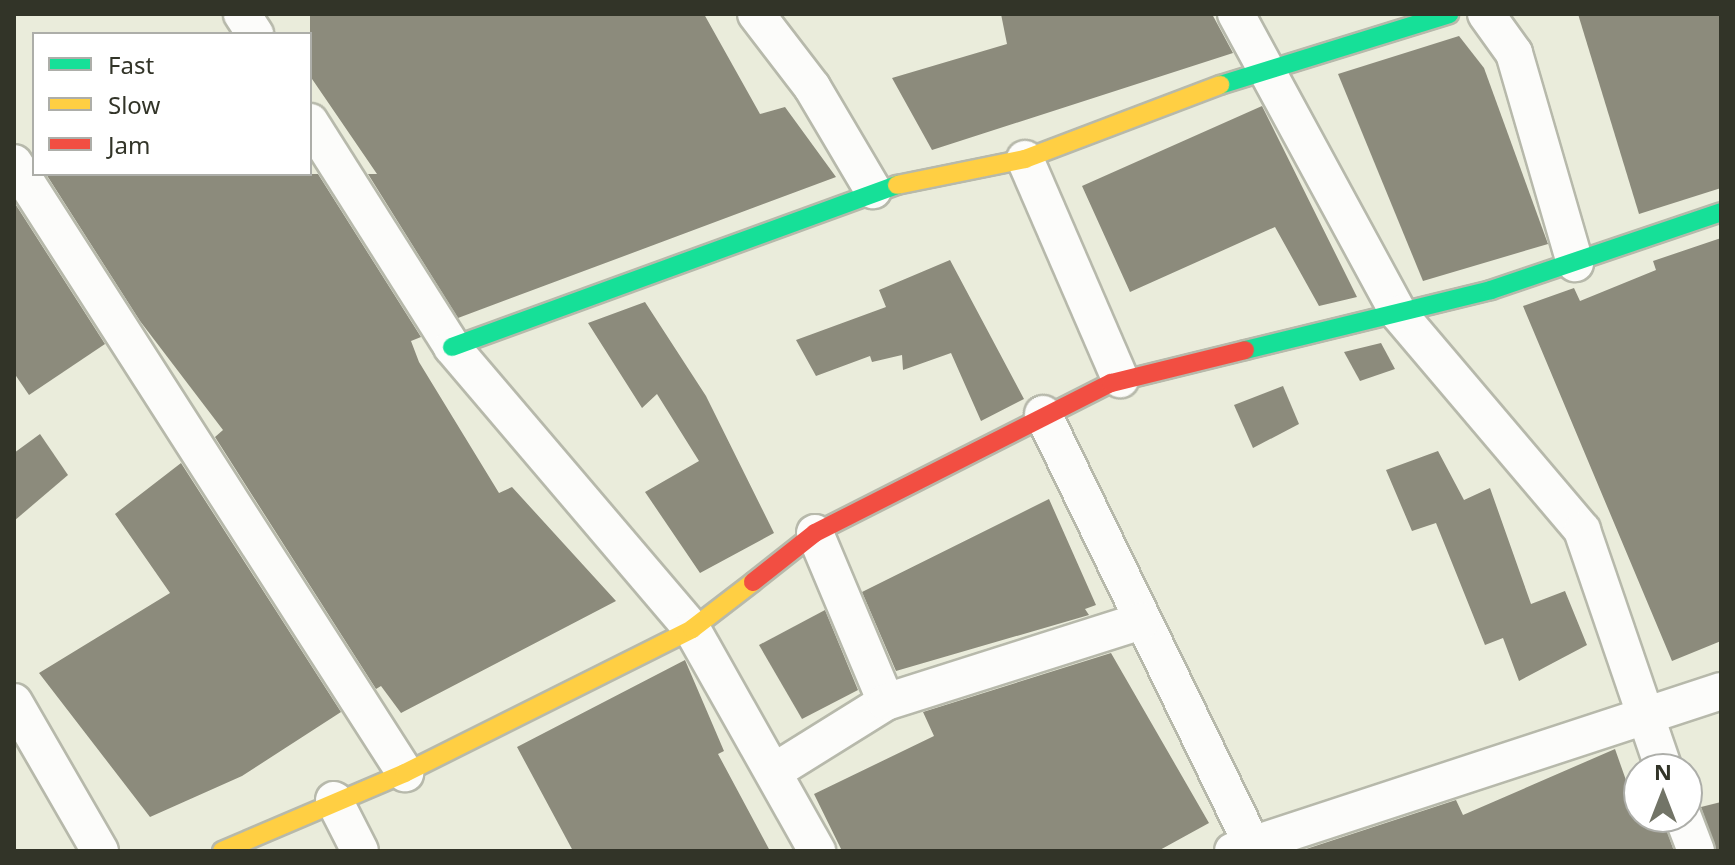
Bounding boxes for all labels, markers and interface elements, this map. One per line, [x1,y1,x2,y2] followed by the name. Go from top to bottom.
[32,32,312,176] legend
[108,48,154,81] text: Fast
[108,88,160,121] text: Slow
[108,128,150,161] text: Jam
[1623,753,1703,833] north arrow
[1654,756,1672,786] text: N

